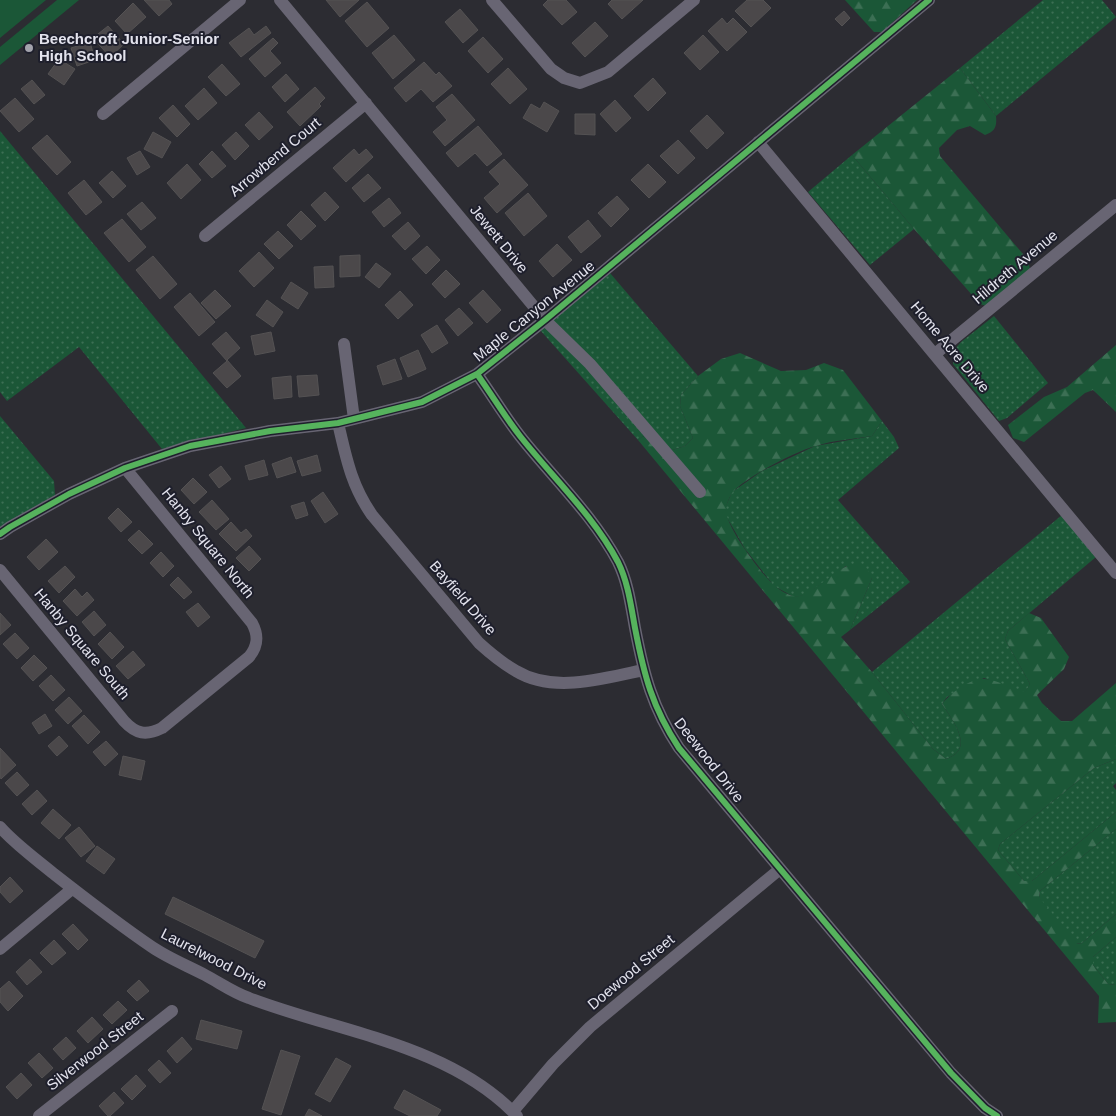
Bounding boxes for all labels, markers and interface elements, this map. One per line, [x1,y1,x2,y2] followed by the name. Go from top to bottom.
[39,30,219,64] place label: Beechcroft Junior-Senior High School
[23,42,35,54] marker: Beechcroft Junior-Senior High School
[226,113,324,200] street label: Arrowbend Court
[467,201,532,276] street label: Jewett Drive
[969,226,1061,307] street label: Hildreth Avenue
[470,257,598,365] street label: Maple Canyon Avenue
[907,298,993,396] street label: Home Acre Drive
[159,484,258,601] street label: Hanby Square North
[427,557,500,638] street label: Bayfield Drive
[31,585,134,702] street label: Hanby Square South
[671,714,748,805] street label: Deewood Drive
[158,924,270,993] street label: Laurelwood Drive
[584,930,678,1013] street label: Doewood Street
[43,1007,147,1093] street label: Silverwood Street

